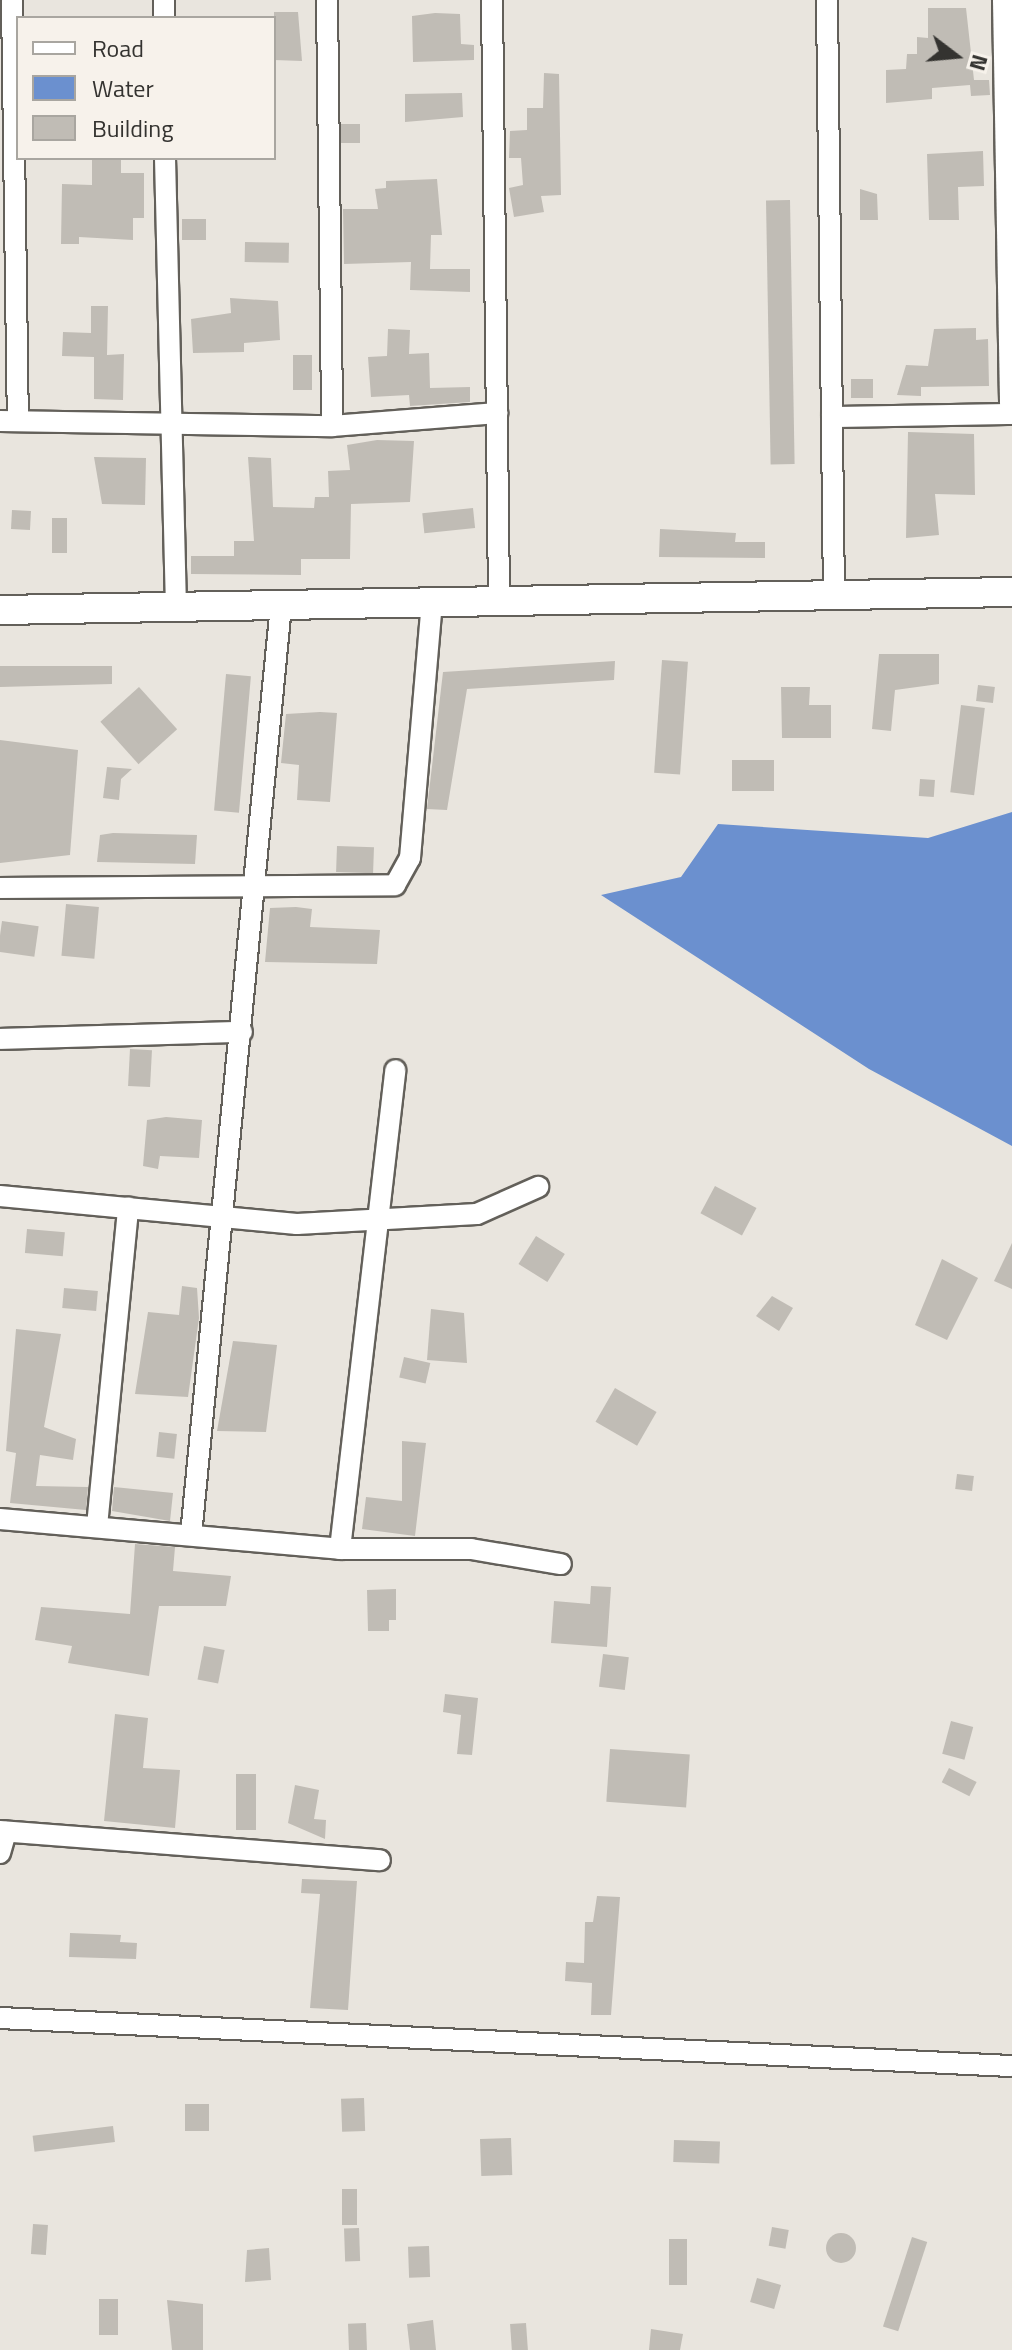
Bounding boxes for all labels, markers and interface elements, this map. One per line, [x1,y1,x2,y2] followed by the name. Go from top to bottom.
[16,16,276,160] legend
[916,16,996,96] north arrow
[92,30,144,66] text: Road
[961,51,998,75] text: N
[92,70,154,106] text: Water
[92,110,174,146] text: Building

